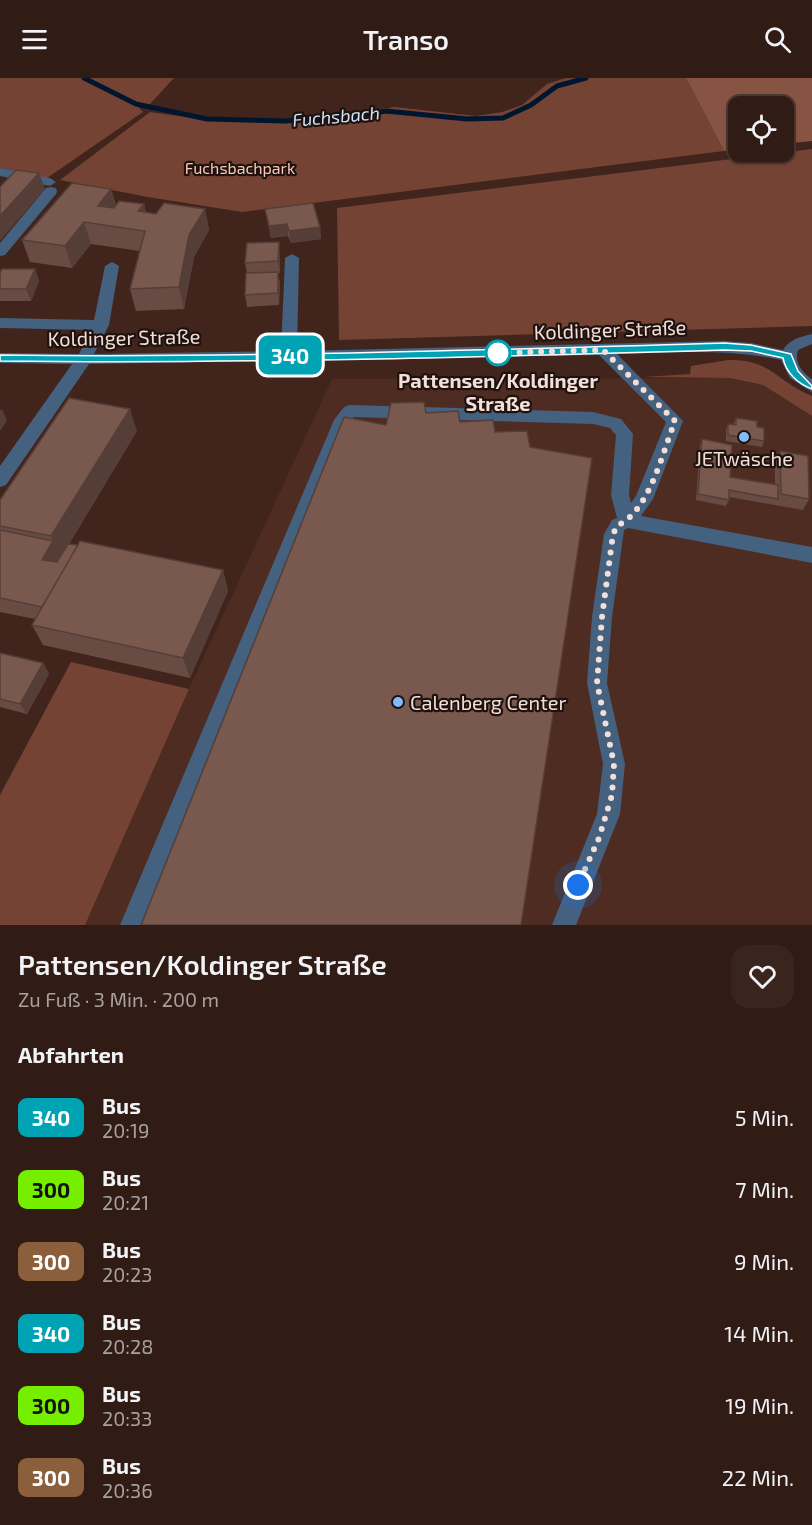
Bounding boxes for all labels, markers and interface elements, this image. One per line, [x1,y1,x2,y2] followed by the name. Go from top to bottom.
[18,23,51,56] icon: menu
[363,23,449,55] text: Transo
[761,23,794,56] icon: search
[728,96,794,162] map controls
[728,96,794,162] button: locate
[291,101,381,131] water label: Fuchsbach
[185,158,295,177] park label: Fuchsbachpark
[533,314,687,344] street label: Koldinger Straße
[47,324,201,350] street label: Koldinger Straße
[256,336,324,374] line badge: 340
[485,340,511,366] marker: Pattensen/Koldinger Straße
[271,343,309,368] text: 340
[398,368,598,415] place label: Pattensen/Koldinger Straße
[737,430,751,444] marker: JETwäsche
[695,446,793,470] place label: JETwäsche
[410,690,567,714] place label: Calenberg Center
[391,695,405,709] marker: Calenberg Center
[563,870,593,900] your location
[731,945,794,1008] button: heart
[18,947,387,981] text: Pattensen/Koldinger Straße
[18,987,219,1011] text: Zu Fuß · 3 Min. · 200 m
[18,1041,124,1067] text: Abfahrten
[102,1092,141,1118] text: Bus
[735,1104,794,1130] text: 5 Min.
[32,1105,70,1130] text: 340
[102,1118,149,1142] text: 20:19
[102,1164,141,1190] text: Bus
[735,1176,794,1202] text: 7 Min.
[32,1177,70,1202] text: 300
[102,1190,149,1214] text: 20:21
[102,1236,141,1262] text: Bus
[734,1248,794,1274] text: 9 Min.
[32,1249,70,1274] text: 300
[102,1262,152,1286] text: 20:23
[102,1308,141,1334] text: Bus
[724,1320,794,1346] text: 14 Min.
[32,1321,70,1346] text: 340
[102,1334,153,1358] text: 20:28
[102,1380,141,1406] text: Bus
[725,1392,794,1418] text: 19 Min.
[32,1393,70,1418] text: 300
[102,1406,152,1430] text: 20:33
[102,1452,141,1478] text: Bus
[722,1464,794,1490] text: 22 Min.
[32,1465,70,1490] text: 300
[102,1478,153,1502] text: 20:36

